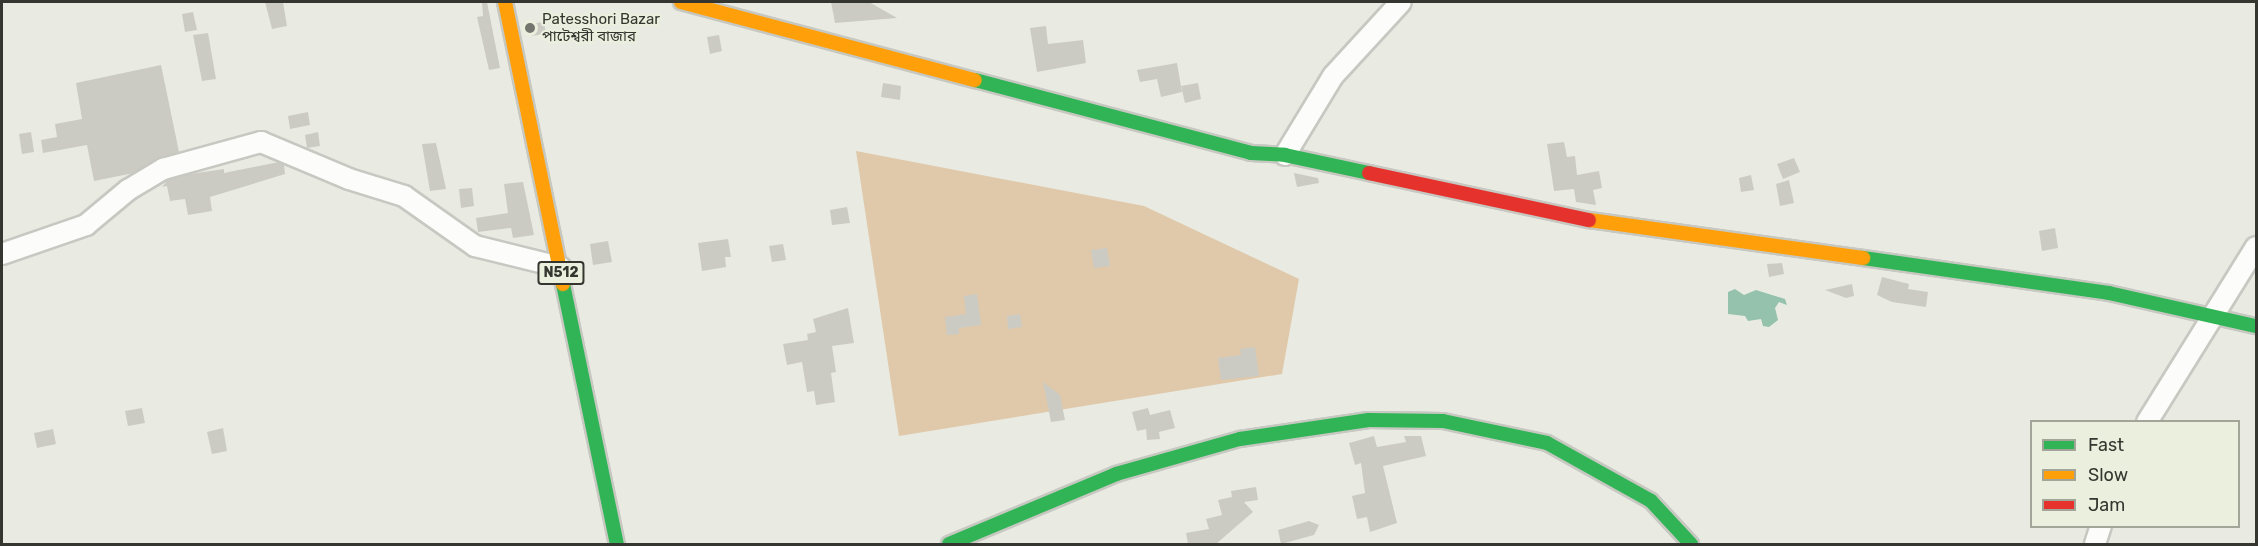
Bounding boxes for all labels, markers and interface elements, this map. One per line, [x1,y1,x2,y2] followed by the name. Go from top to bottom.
[542,10,660,45] place label: Patesshori Bazar পাটেশ্বরী বাজার
[523,21,537,35] marker: Patesshori Bazar পাটেশ্বরী বাজার
[537,262,585,284] road number: N512
[2030,420,2240,528] legend
[2088,434,2124,456] text: Fast
[2088,464,2128,486] text: Slow
[2088,494,2125,516] text: Jam

